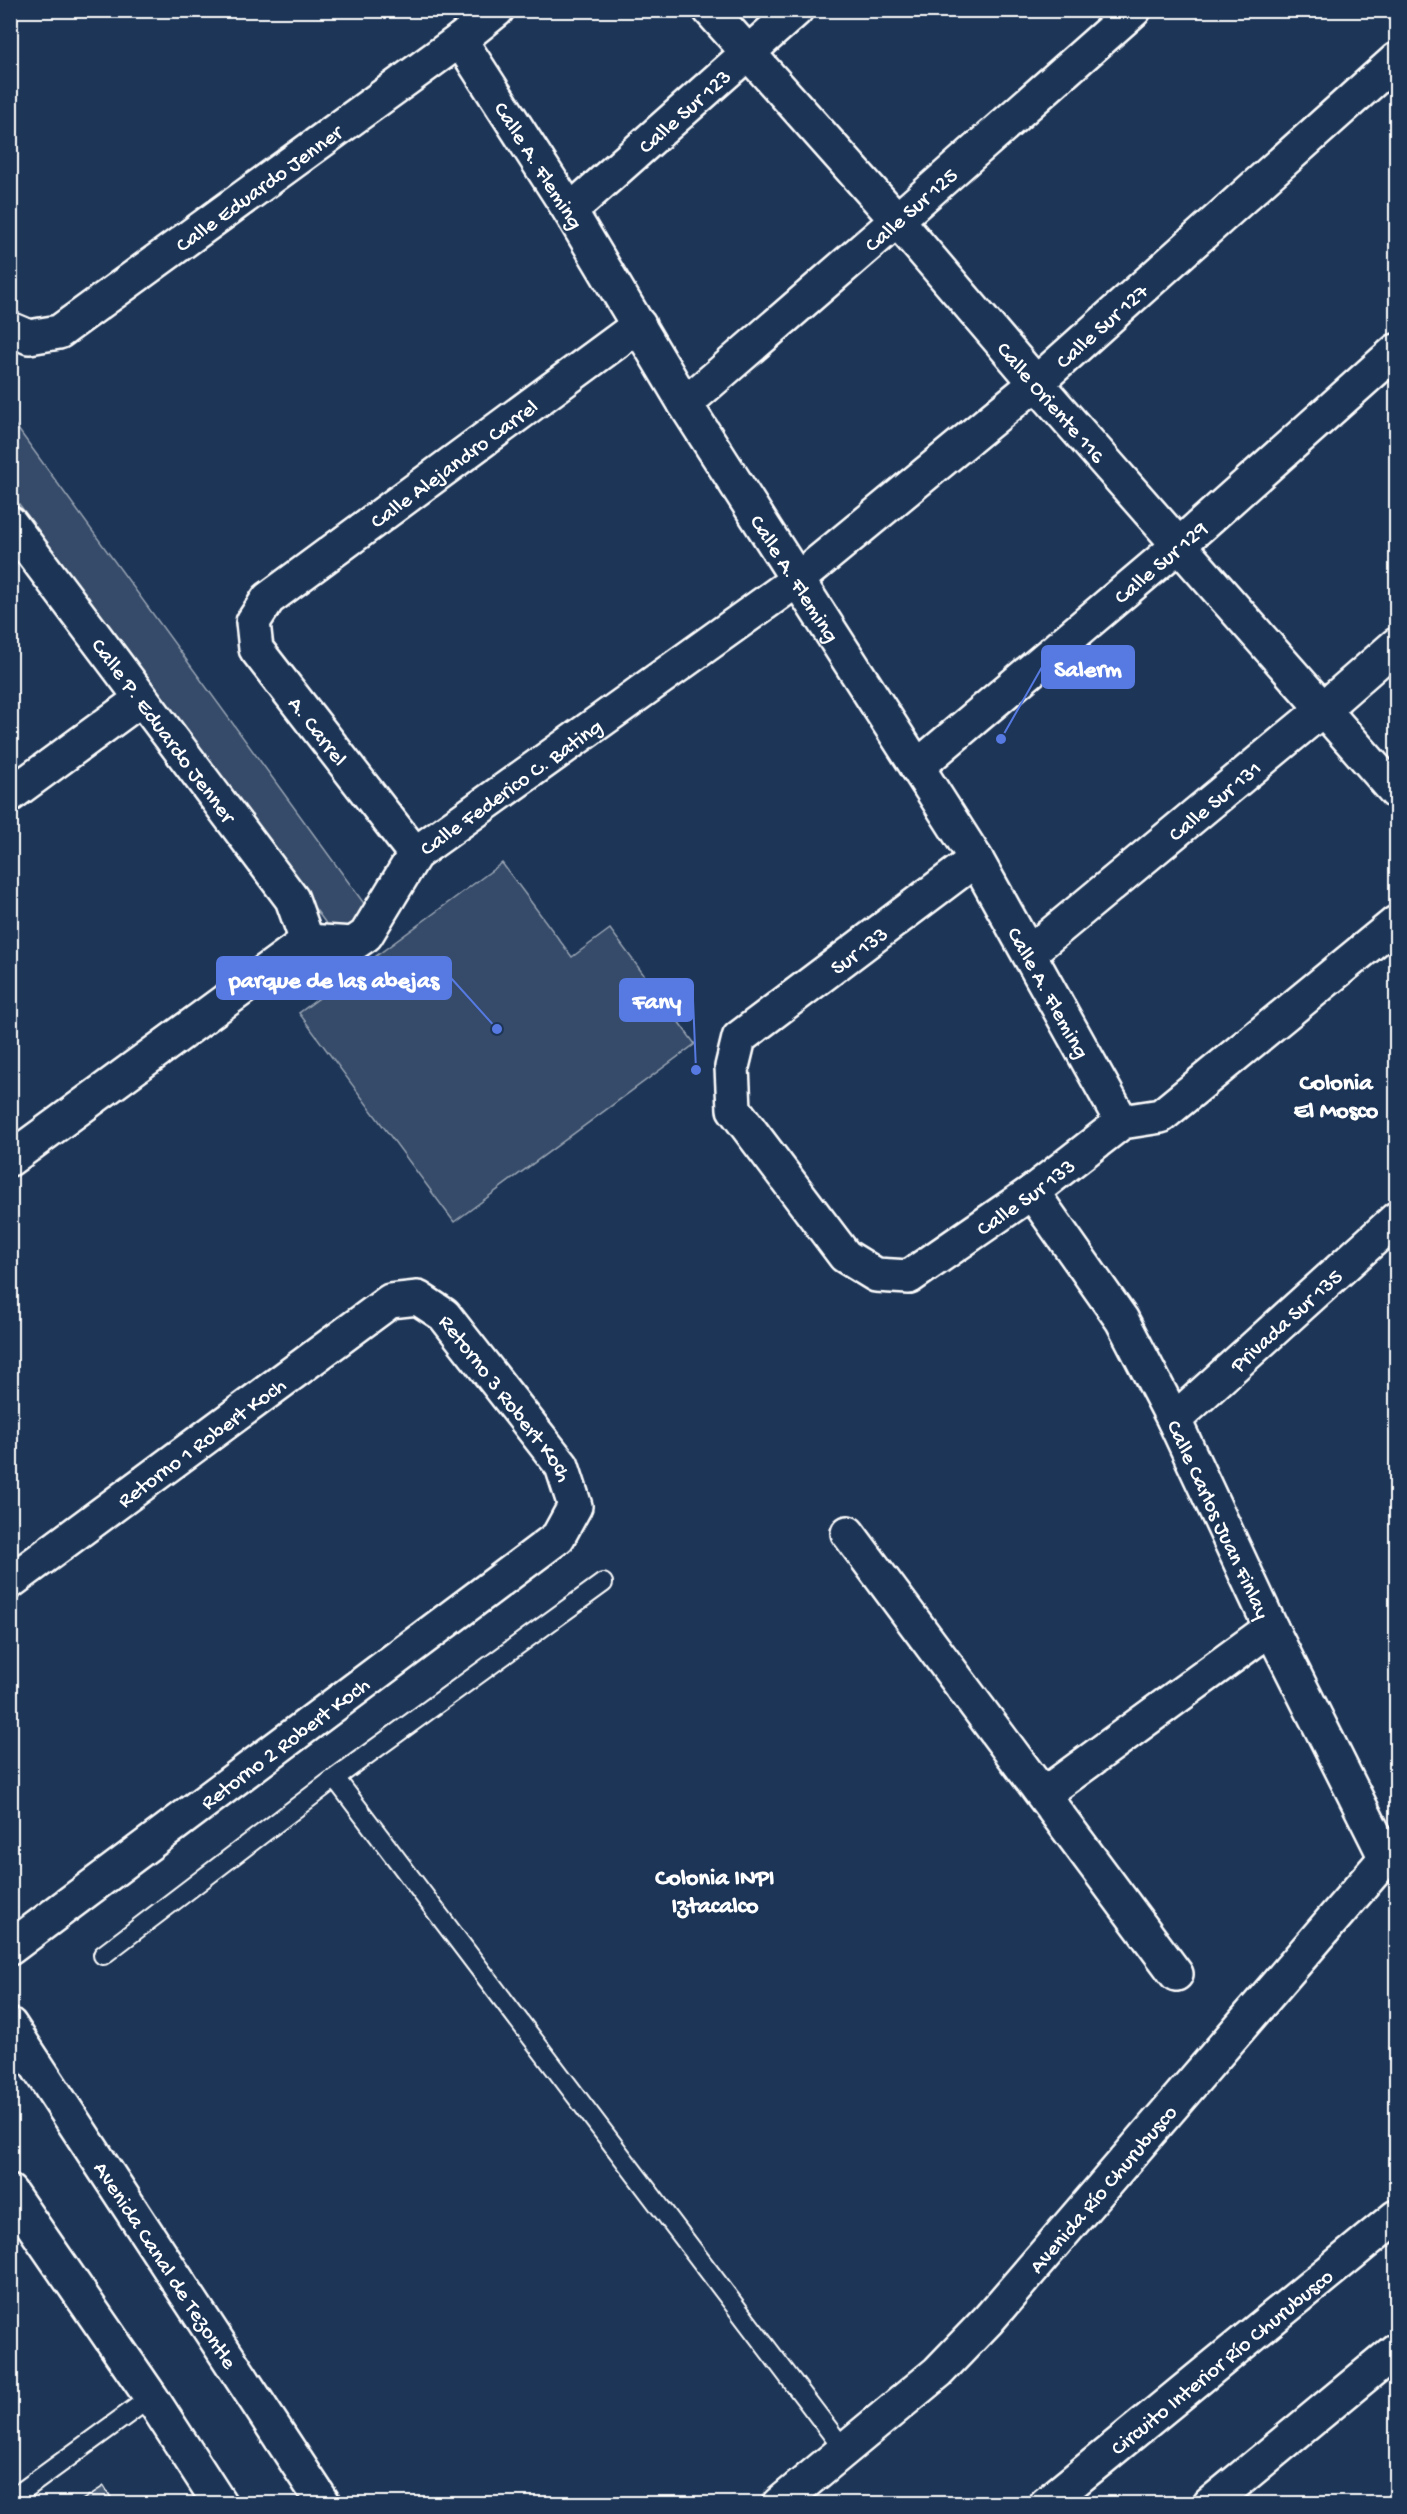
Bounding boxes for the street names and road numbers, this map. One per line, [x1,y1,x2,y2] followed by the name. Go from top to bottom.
[635,65,738,161] street label: Calle Sur 123
[486,98,587,235] street label: Calle A. Fleming
[172,120,350,260] street label: Calle Eduardo Jenner
[861,164,964,259] street label: Calle Sur 125
[1052,279,1156,376] street label: Calle Sur 127
[990,338,1110,471] street label: Calle Oriente 116
[366,395,544,536] street label: Calle Alejandro Carrel
[742,511,843,648] street label: Calle A. Fleming
[1110,517,1214,611] street label: Calle Sur 129
[84,634,241,831] street label: Calle P. Eduardo Jenner
[281,693,351,773] street label: A. Carrel
[416,715,609,863] street label: Calle Federico C. Bating
[1164,757,1268,849] street label: Calle Sur 131
[827,922,894,982] street label: Sur 133
[999,923,1093,1064] street label: Calle A. Fleming
[973,1154,1082,1243] street label: Calle Sur 133
[1226,1265,1349,1380] street label: Privada Sur 135
[431,1311,575,1486] street label: Retorno 3 Robert Koch
[114,1373,292,1515] street label: Retorno 1 Robert Koch
[1159,1417,1274,1624] street label: Calle Carlos Juan Finlay
[197,1673,376,1817] street label: Retorno 2 Robert Koch
[1025,2101,1184,2280] street label: Avenida Río Churubusco
[86,2158,241,2375] street label: Avenida Canal de Tezontle
[1107,2265,1340,2463] street label: Circuito Interior Río Churubusco

